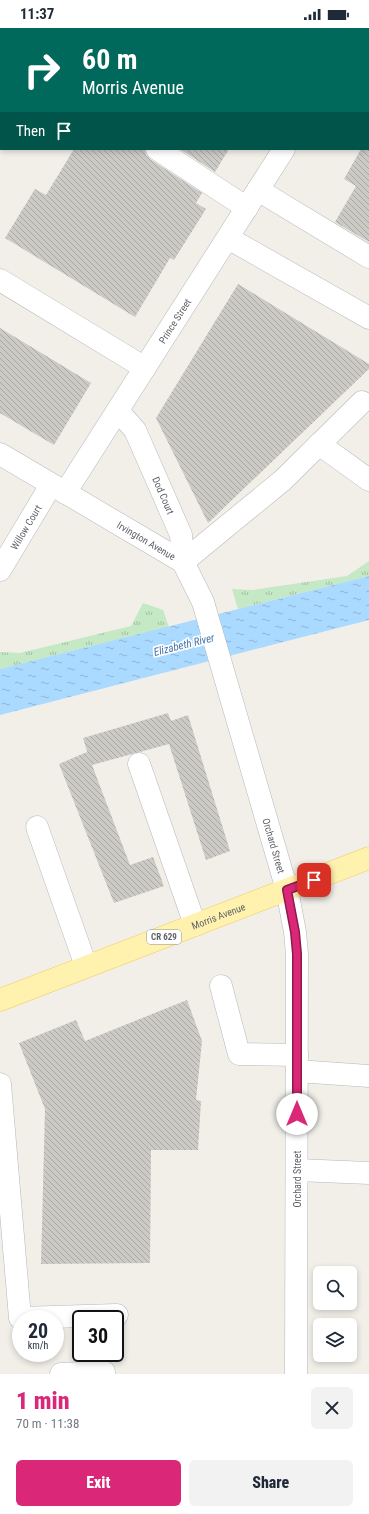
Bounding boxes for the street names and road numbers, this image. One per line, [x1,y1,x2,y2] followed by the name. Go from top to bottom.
[156,297,193,345] street label: Prince Street
[151,475,177,516] street label: Dod Court
[8,503,43,551] street label: Willow Court
[115,519,178,562] street label: Irvington Avenue
[261,817,287,875] street label: Orchard Street
[190,901,247,931] street label: Morris Avenue
[147,930,181,944] road number: CR 629
[292,1151,303,1207] street label: Orchard Street

